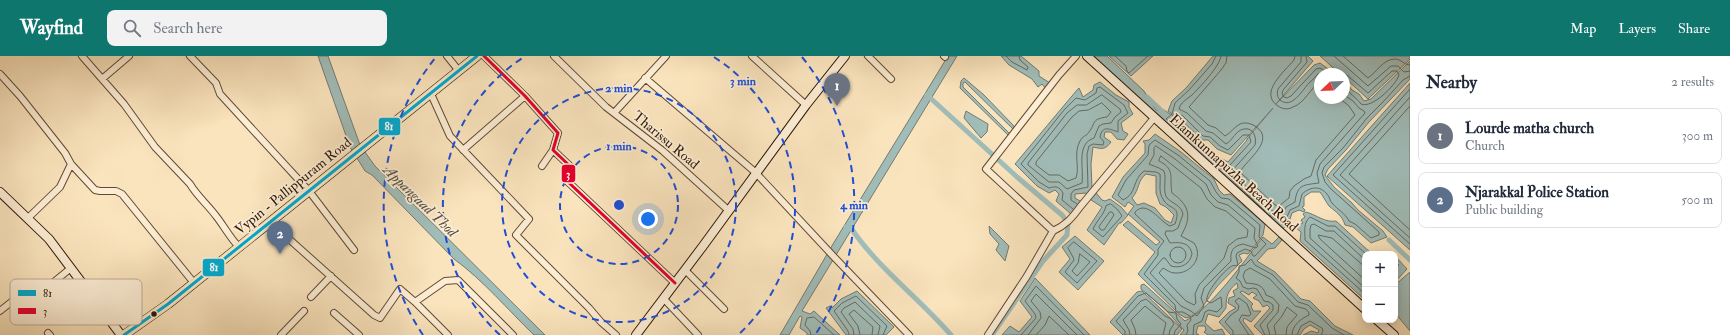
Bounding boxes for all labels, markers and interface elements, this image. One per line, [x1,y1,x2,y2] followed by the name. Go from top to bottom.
[107,10,387,46] search box
[20,16,83,40] text: Wayfind
[121,17,143,39] icon: search
[153,19,223,38] text: Search here
[1570,20,1596,37] text: Map
[1618,20,1656,37] text: Layers
[1678,20,1710,37] text: Share
[1314,68,1350,104] north arrow
[1426,72,1477,93] text: Nearby
[824,73,850,106] pin: 1
[730,74,757,89] text: 3 min
[1671,74,1714,90] text: 2 results
[605,81,633,96] text: 2 min
[629,107,703,173] street label: Tharissu Road
[1165,111,1302,236] street label: Elamkunnapuzha Beach Road
[378,117,401,136] line badge: 81
[1465,119,1594,138] text: Lourde matha church
[384,120,394,133] text: 81
[1438,128,1442,144] text: 1
[1682,128,1713,144] text: 300 m
[231,134,355,239] street label: Vypin - Pallippuram Road
[1465,138,1505,154] text: Church
[606,139,633,154] text: 1 min
[377,159,463,243] water label: Appangaad Thod
[561,164,576,183] line badge: 3
[566,168,570,181] text: 3
[1465,183,1609,202] text: Njarakkal Police Station
[1437,192,1443,208] text: 2
[1681,192,1713,208] text: 500 m
[612,198,626,212] centre of rings
[839,198,869,213] text: 4 min
[1465,202,1543,218] text: Public building
[638,209,658,229] your location
[267,221,293,254] pin: 2
[1362,251,1398,323] map controls
[1362,251,1398,287] button: +
[202,258,225,277] line badge: 81
[209,261,219,274] text: 81
[10,279,142,325] legend
[43,287,52,300] text: 81
[1362,287,1398,323] button: −
[43,305,47,318] text: 3
[149,309,159,319] unlabelled marker

